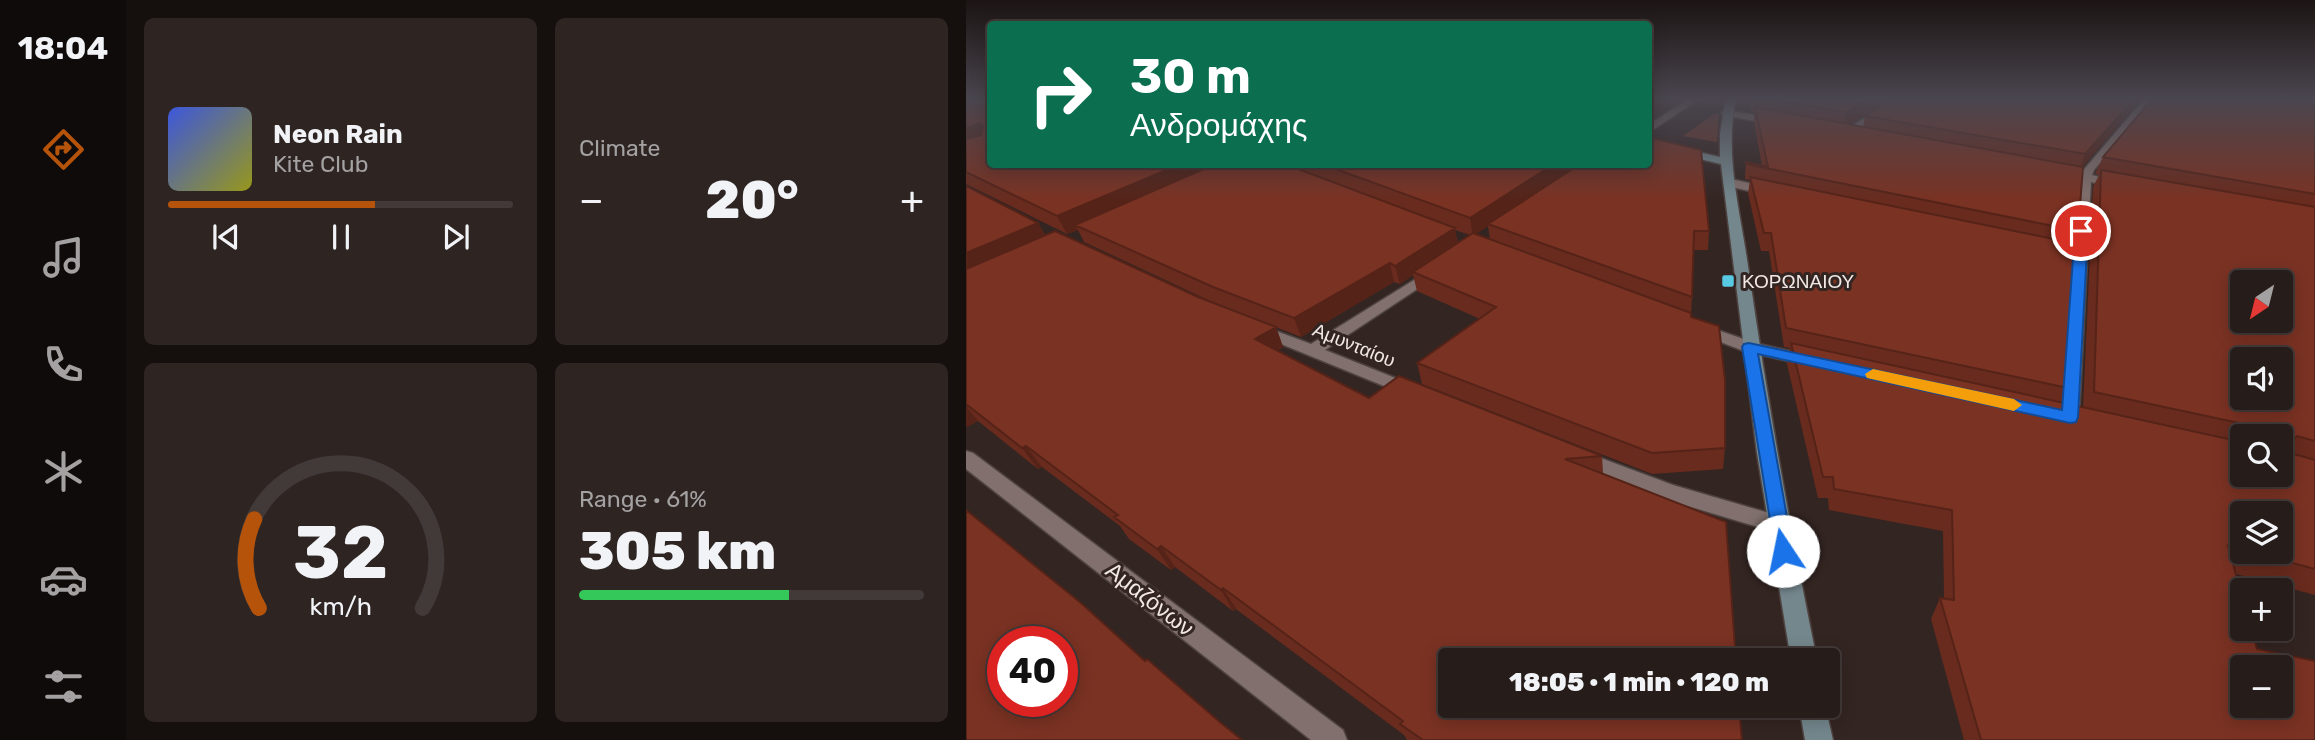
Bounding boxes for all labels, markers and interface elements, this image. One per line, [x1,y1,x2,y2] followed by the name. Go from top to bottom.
[18,29,108,67] text: 18:04
[1130,47,1251,105] text: 30 m
[1015,49,1106,140] icon: right
[1130,106,1308,144] text: Ανδρομάχης
[273,119,403,150] text: Neon Rain
[39,125,88,174] icon: directions
[579,134,660,162] text: Climate
[273,150,368,178] text: Kite Club
[705,169,799,231] text: 20°
[579,177,604,223] text: −
[900,177,924,223] text: +
[2051,201,2111,261] pin
[2062,212,2100,250] icon: arrive
[207,218,245,256] icon: previous
[322,218,360,256] icon: pause
[437,218,475,256] icon: next
[39,233,88,282] icon: music
[1742,270,1855,293] place label: ΚΟΡΩΝΑΙΟΥ
[2230,270,2292,332] north arrow
[2230,270,2293,718] map controls
[1720,273,1736,289] marker: ΚΟΡΩΝΑΙΟΥ
[1309,318,1399,372] street label: Αμυνταίου
[39,340,88,389] icon: phone
[2230,347,2293,410] button: sound
[2230,424,2293,487] button: search
[39,447,88,496] icon: climate
[579,485,707,513] text: Range · 61%
[2230,501,2293,564] button: layers
[293,511,388,597] text: 32
[1746,514,1820,588] position arrow
[579,520,776,582] text: 305 km
[39,555,88,604] icon: car
[1100,556,1200,642] street label: Αμαζόνων
[2230,578,2293,641] button: +
[309,592,372,621] text: km/h
[987,626,1078,717] speed limit sign: 40
[2230,655,2293,718] button: −
[39,662,88,711] icon: filters
[1509,667,1769,698] text: 18:05 · 1 min · 120 m

